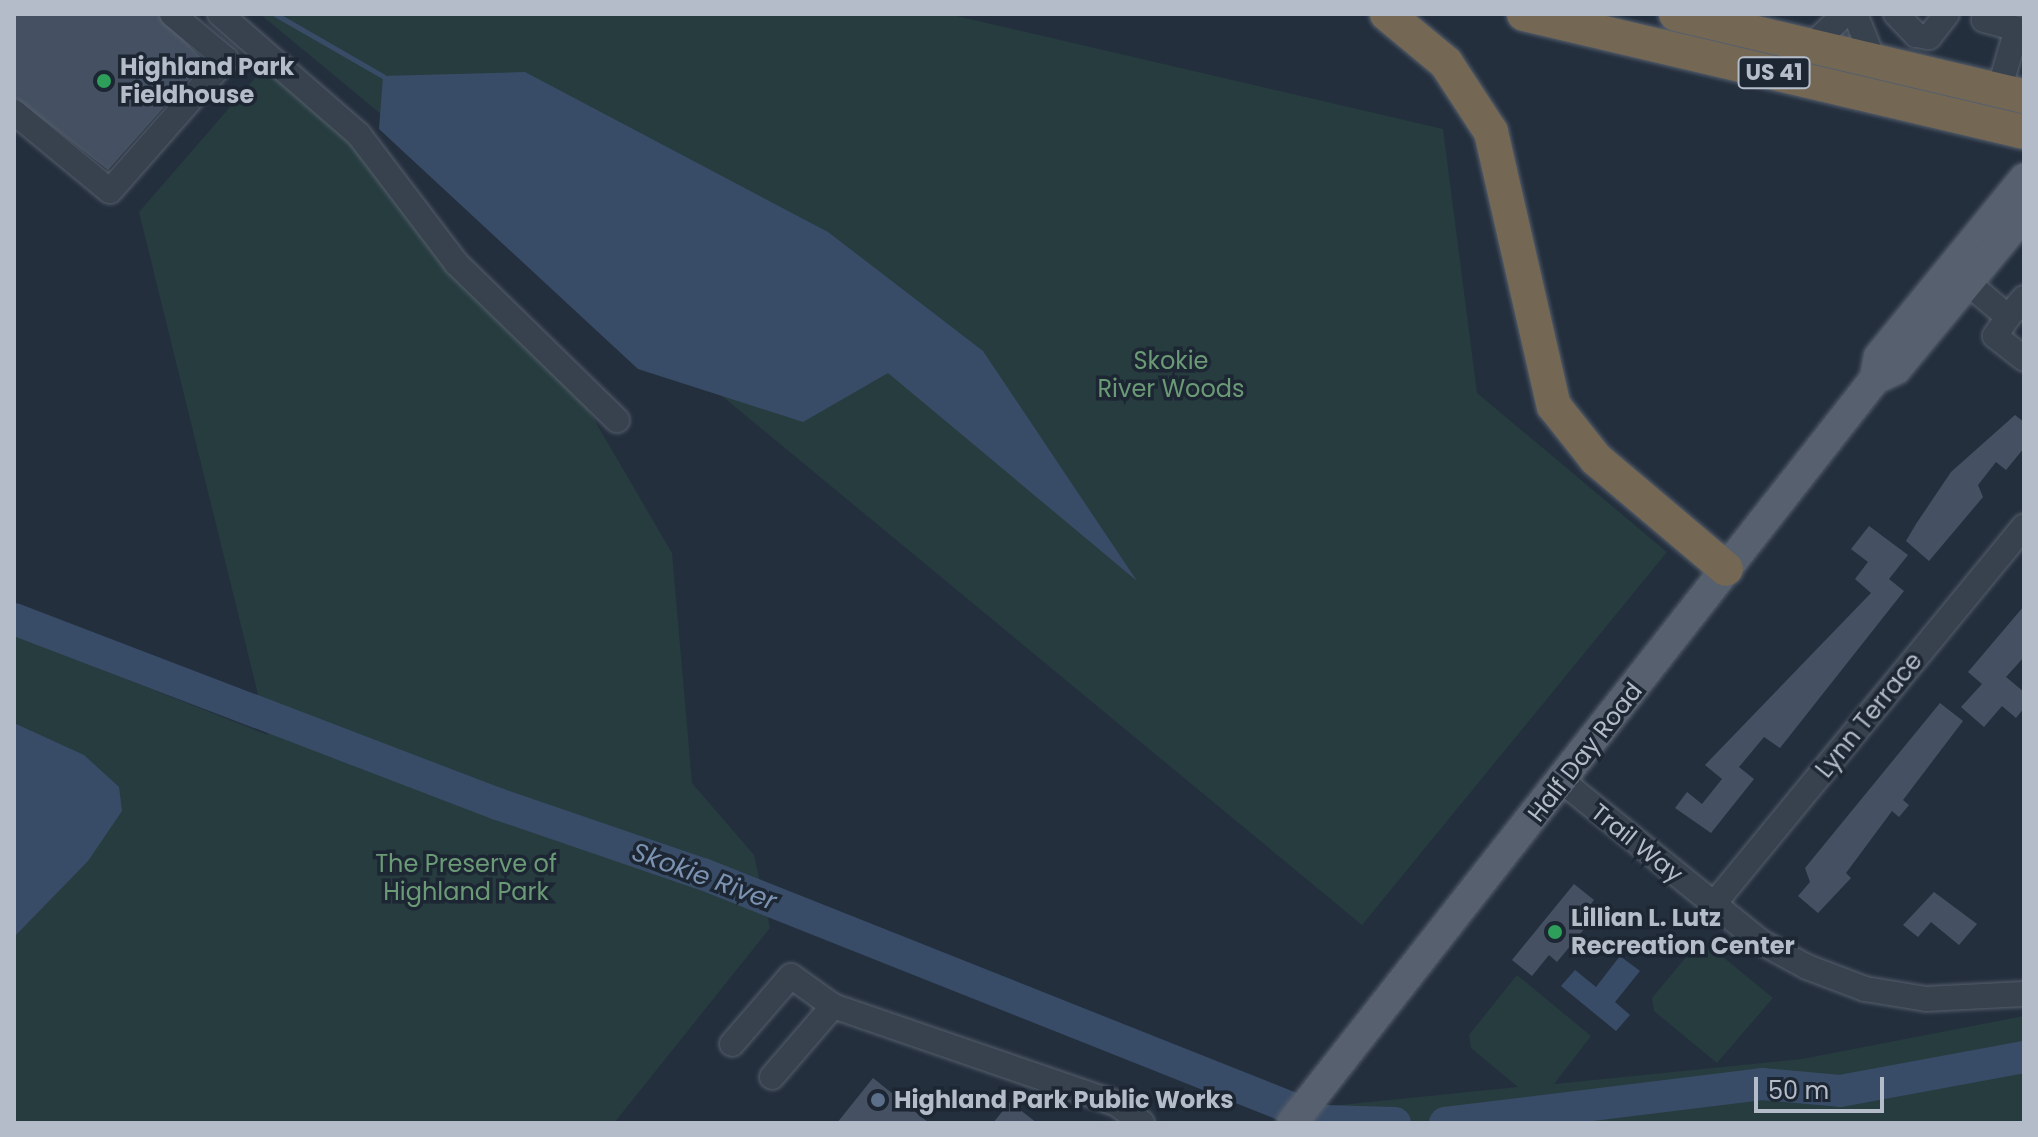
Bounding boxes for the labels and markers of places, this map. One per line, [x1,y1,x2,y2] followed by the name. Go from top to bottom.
[120,53,294,109] place label: Highland Park Fieldhouse
[95,72,113,90] marker: Highland Park Fieldhouse
[1571,904,1795,960] place label: Lillian L. Lutz Recreation Center
[1546,923,1564,941] marker: Lillian L. Lutz Recreation Center
[894,1086,1234,1114] place label: Highland Park Public Works
[869,1091,887,1109] marker: Highland Park Public Works

